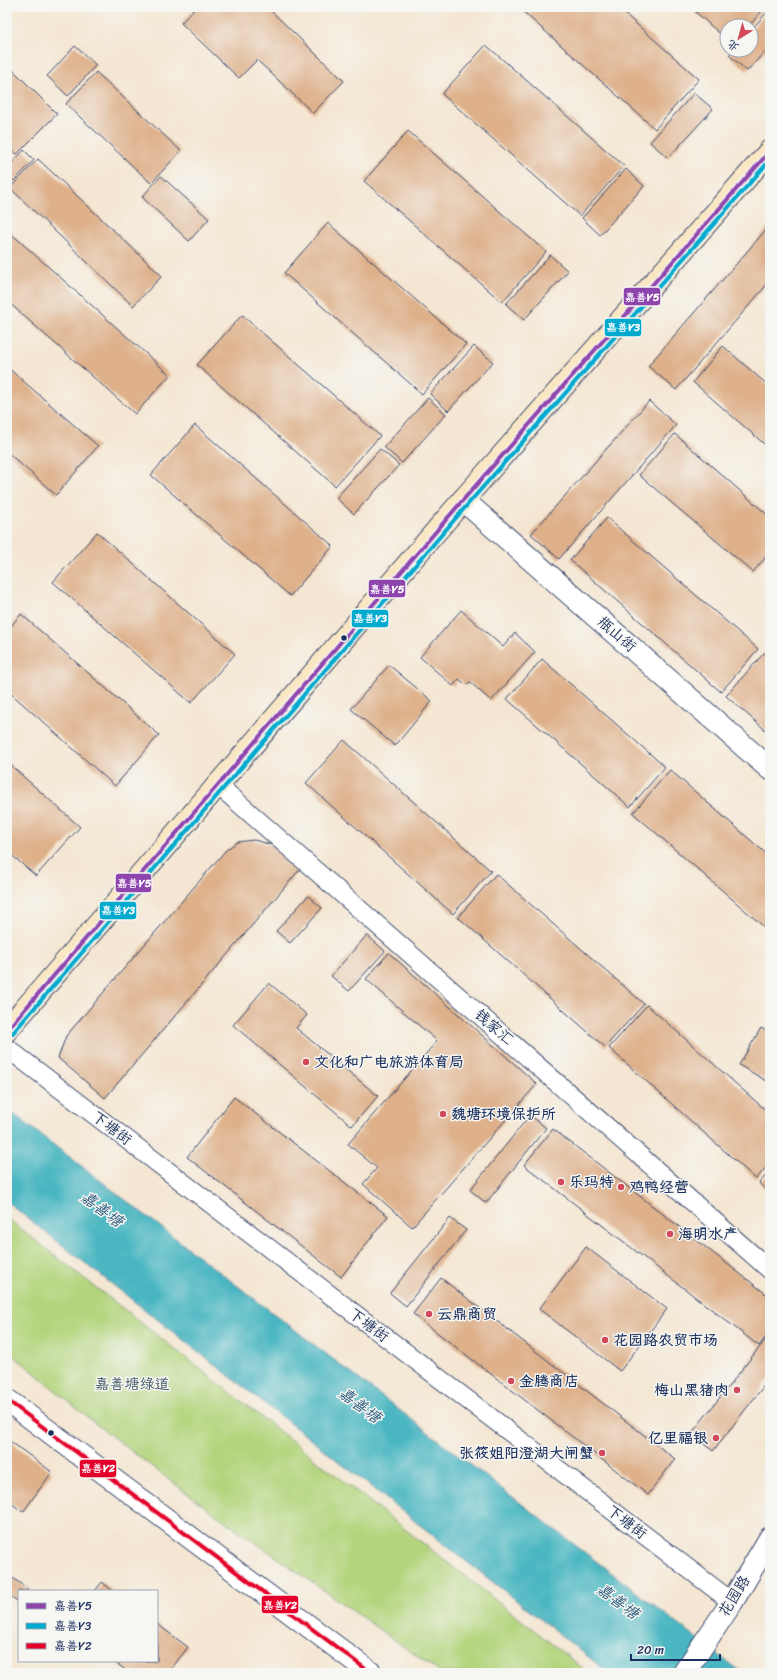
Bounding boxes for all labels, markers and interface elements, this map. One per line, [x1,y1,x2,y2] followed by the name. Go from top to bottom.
[719,18,759,58] north arrow
[723,35,743,56] text: 北
[623,287,661,306] line badge: 嘉善Y5
[625,288,660,307] text: 嘉善Y5
[604,318,642,337] line badge: 嘉善Y3
[606,318,641,337] text: 嘉善Y3
[368,579,406,598] line badge: 嘉善Y5
[370,580,405,599] text: 嘉善Y5
[351,609,389,628] line badge: 嘉善Y3
[353,609,388,628] text: 嘉善Y3
[591,609,643,659] street label: 甁山街
[339,633,349,643] unlabelled marker
[115,873,152,893] line badge: 嘉善Y5
[117,874,152,893] text: 嘉善Y5
[99,901,137,920] line badge: 嘉善Y3
[101,901,136,920] text: 嘉善Y3
[468,1002,520,1052] street label: 钱家汇
[314,1049,464,1075] place label: 文化和广电旅游体育局
[301,1057,311,1067] marker: 文化和广电旅游体育局
[451,1101,556,1127] place label: 魏塘环境保护所
[86,1104,138,1152] street label: 下塘街
[438,1109,448,1119] marker: 魏塘环境保护所
[569,1169,614,1195] place label: 乐玛特
[629,1174,689,1200] place label: 鸡鸭经营
[556,1177,566,1187] marker: 乐玛特
[616,1182,626,1192] marker: 鸡鸭经营
[74,1183,131,1236] water label: 嘉善塘
[678,1221,738,1247] place label: 海明水产
[665,1229,675,1239] marker: 海明水产
[343,1301,395,1349] street label: 下塘街
[437,1301,497,1327] place label: 云鼎商贸
[424,1309,434,1319] marker: 云鼎商贸
[613,1327,718,1353] place label: 花园路农贸市场
[600,1335,610,1345] marker: 花园路农贸市场
[519,1368,579,1394] place label: 金腾商店
[94,1371,170,1397] park label: 嘉善塘绿道
[506,1376,516,1386] marker: 金腾商店
[654,1377,729,1403] place label: 梅山黑猪肉
[332,1379,389,1432] water label: 嘉善塘
[732,1385,742,1395] marker: 梅山黑猪肉
[648,1425,708,1451] place label: 亿里福银
[46,1428,56,1438] unlabelled marker
[711,1433,721,1443] marker: 亿里福银
[459,1440,594,1466] place label: 张筱姐阳澄湖大闸蟹
[597,1448,607,1458] marker: 张筱姐阳澄湖大闸蟹
[79,1459,117,1478] line badge: 嘉善Y2
[81,1459,116,1478] text: 嘉善Y2
[601,1498,653,1546] street label: 下塘街
[711,1570,757,1622] street label: 花园路
[590,1575,647,1628] water label: 嘉善塘
[18,1590,158,1662] legend
[54,1595,92,1617] text: 嘉善Y5
[261,1595,299,1614] line badge: 嘉善Y2
[263,1596,298,1615] text: 嘉善Y2
[54,1615,92,1637] text: 嘉善Y3
[54,1635,92,1657] text: 嘉善Y2
[631,1636,720,1662] scale bar
[637,1639,664,1661] text: 20 m

